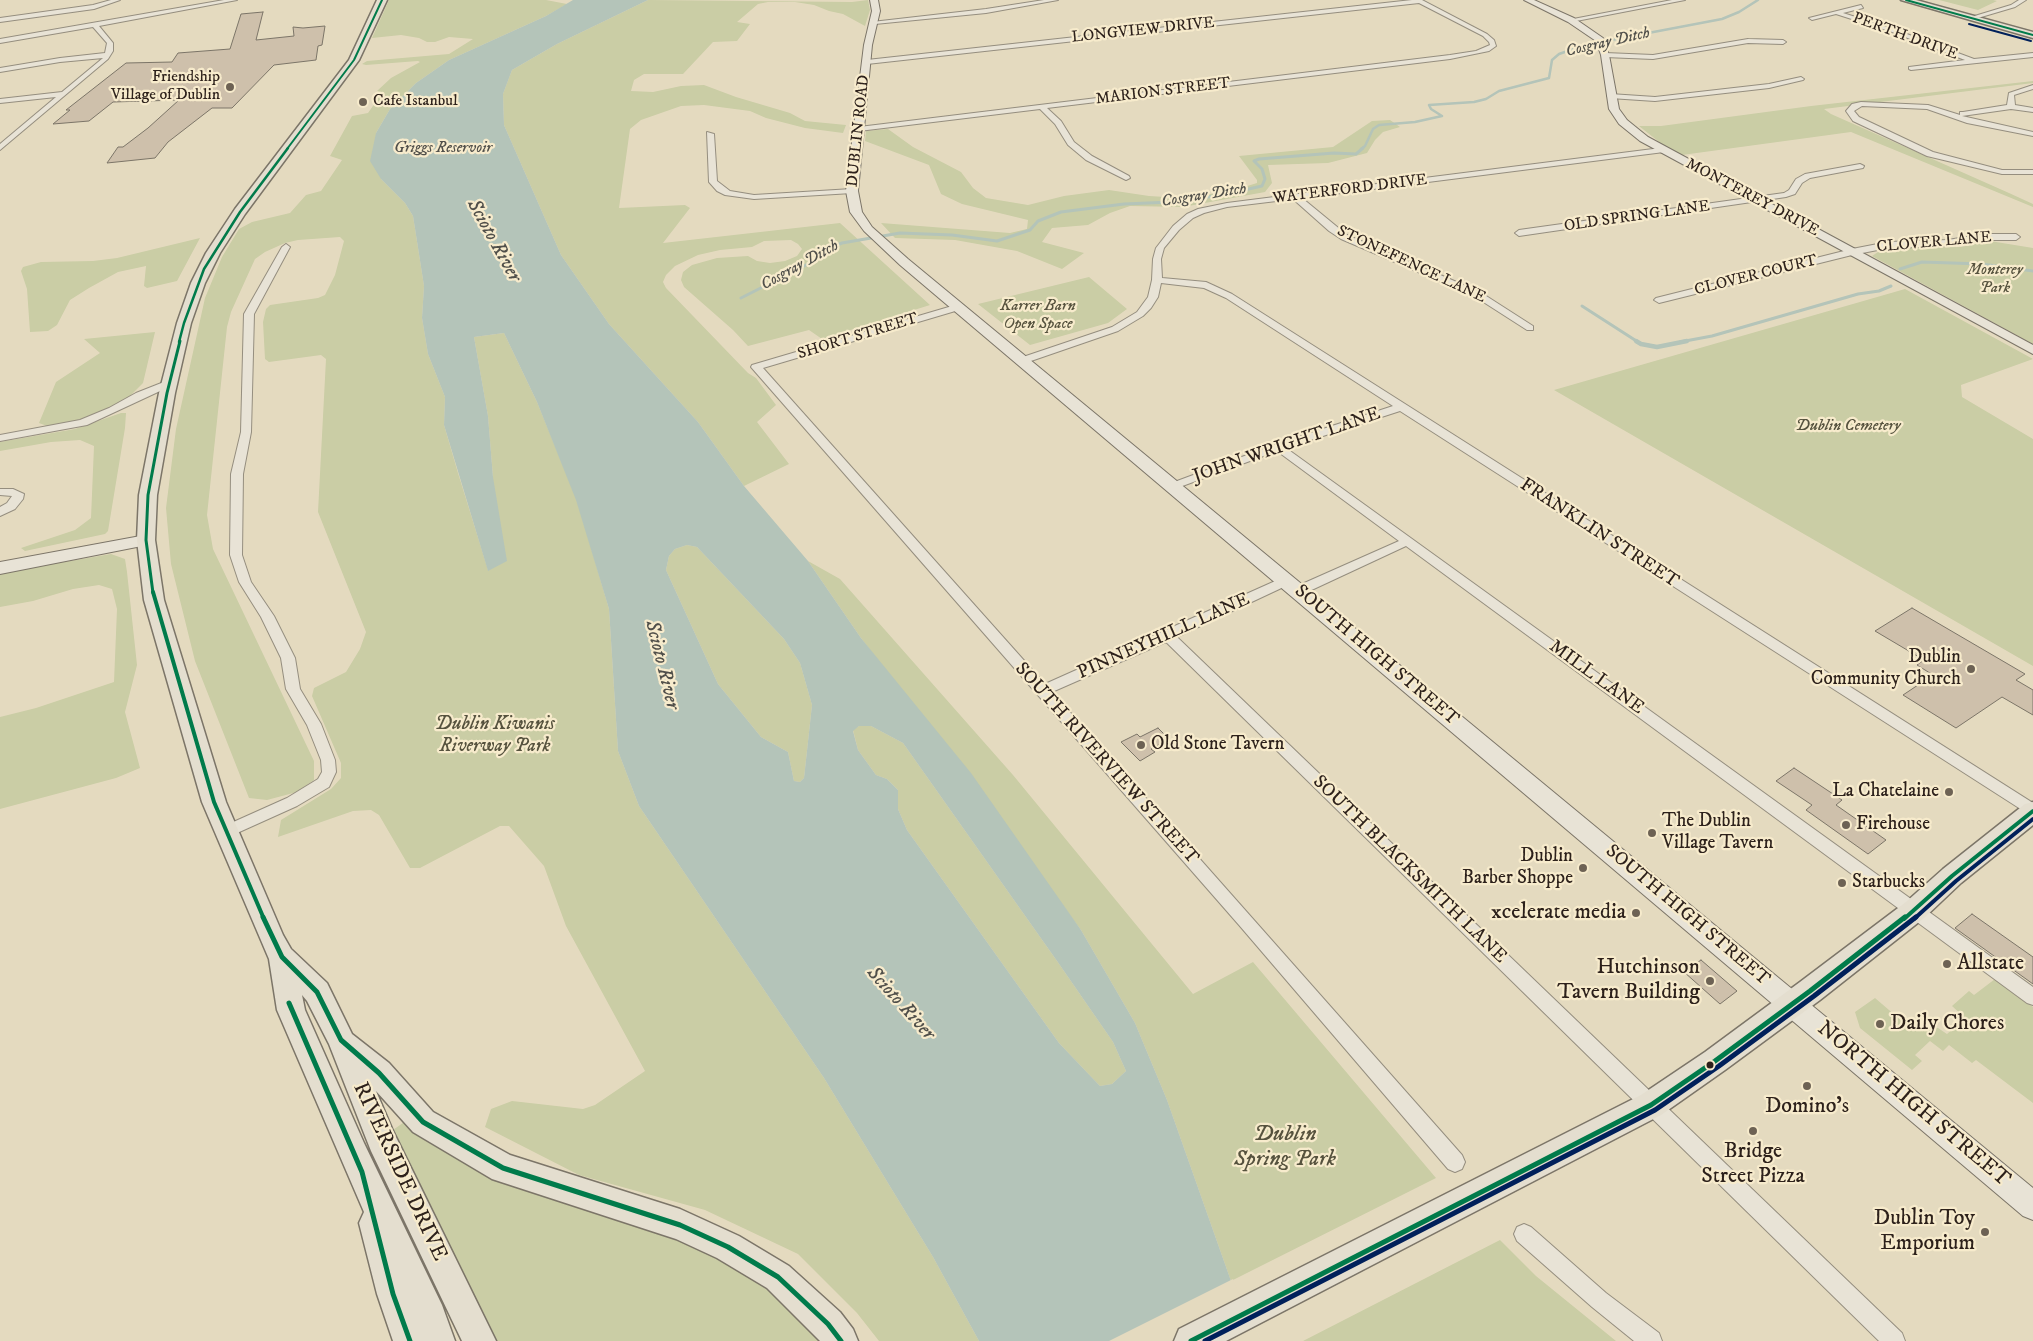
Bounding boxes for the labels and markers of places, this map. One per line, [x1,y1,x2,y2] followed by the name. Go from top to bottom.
[111,68,220,106] place label: Friendship Village of Dublin
[224,81,236,93] marker: Friendship Village of Dublin
[373,92,458,112] place label: Cafe Istanbul
[357,96,369,108] marker: Cafe Istanbul
[1811,647,1961,691] place label: Dublin Community Church
[1965,663,1977,675] marker: Dublin Community Church
[1151,734,1285,756] place label: Old Stone Tavern
[1135,739,1147,751] marker: Old Stone Tavern
[1832,781,1939,803] place label: La Chatelaine
[1943,786,1955,798] marker: La Chatelaine
[1662,811,1773,855] place label: The Dublin Village Tavern
[1856,814,1930,836] place label: Firehouse
[1840,819,1852,831] marker: Firehouse
[1646,827,1658,839] marker: The Dublin Village Tavern
[1462,846,1573,890] place label: Dublin Barber Shoppe
[1577,862,1589,874] marker: Dublin Barber Shoppe
[1852,872,1925,894] place label: Starbucks
[1836,877,1848,889] marker: Starbucks
[1491,900,1626,926] place label: xcelerate media
[1630,907,1642,919] marker: xcelerate media
[1957,951,2024,977] place label: Allstate
[1557,955,1700,1006] place label: Hutchinson Tavern Building
[1941,958,1953,970] marker: Allstate
[1704,975,1716,987] marker: Hutchinson Tavern Building
[1890,1011,2004,1037] place label: Daily Chores
[1874,1018,1886,1030] marker: Daily Chores
[1705,1060,1715,1070] unlabelled marker
[1801,1080,1813,1092] marker: Domino's
[1765,1094,1849,1120] place label: Domino's
[1747,1125,1759,1137] marker: Bridge Street Pizza
[1701,1139,1805,1190] place label: Bridge Street Pizza
[1874,1206,1975,1258] place label: Dublin Toy Emporium
[1979,1226,1991,1238] marker: Dublin Toy Emporium

